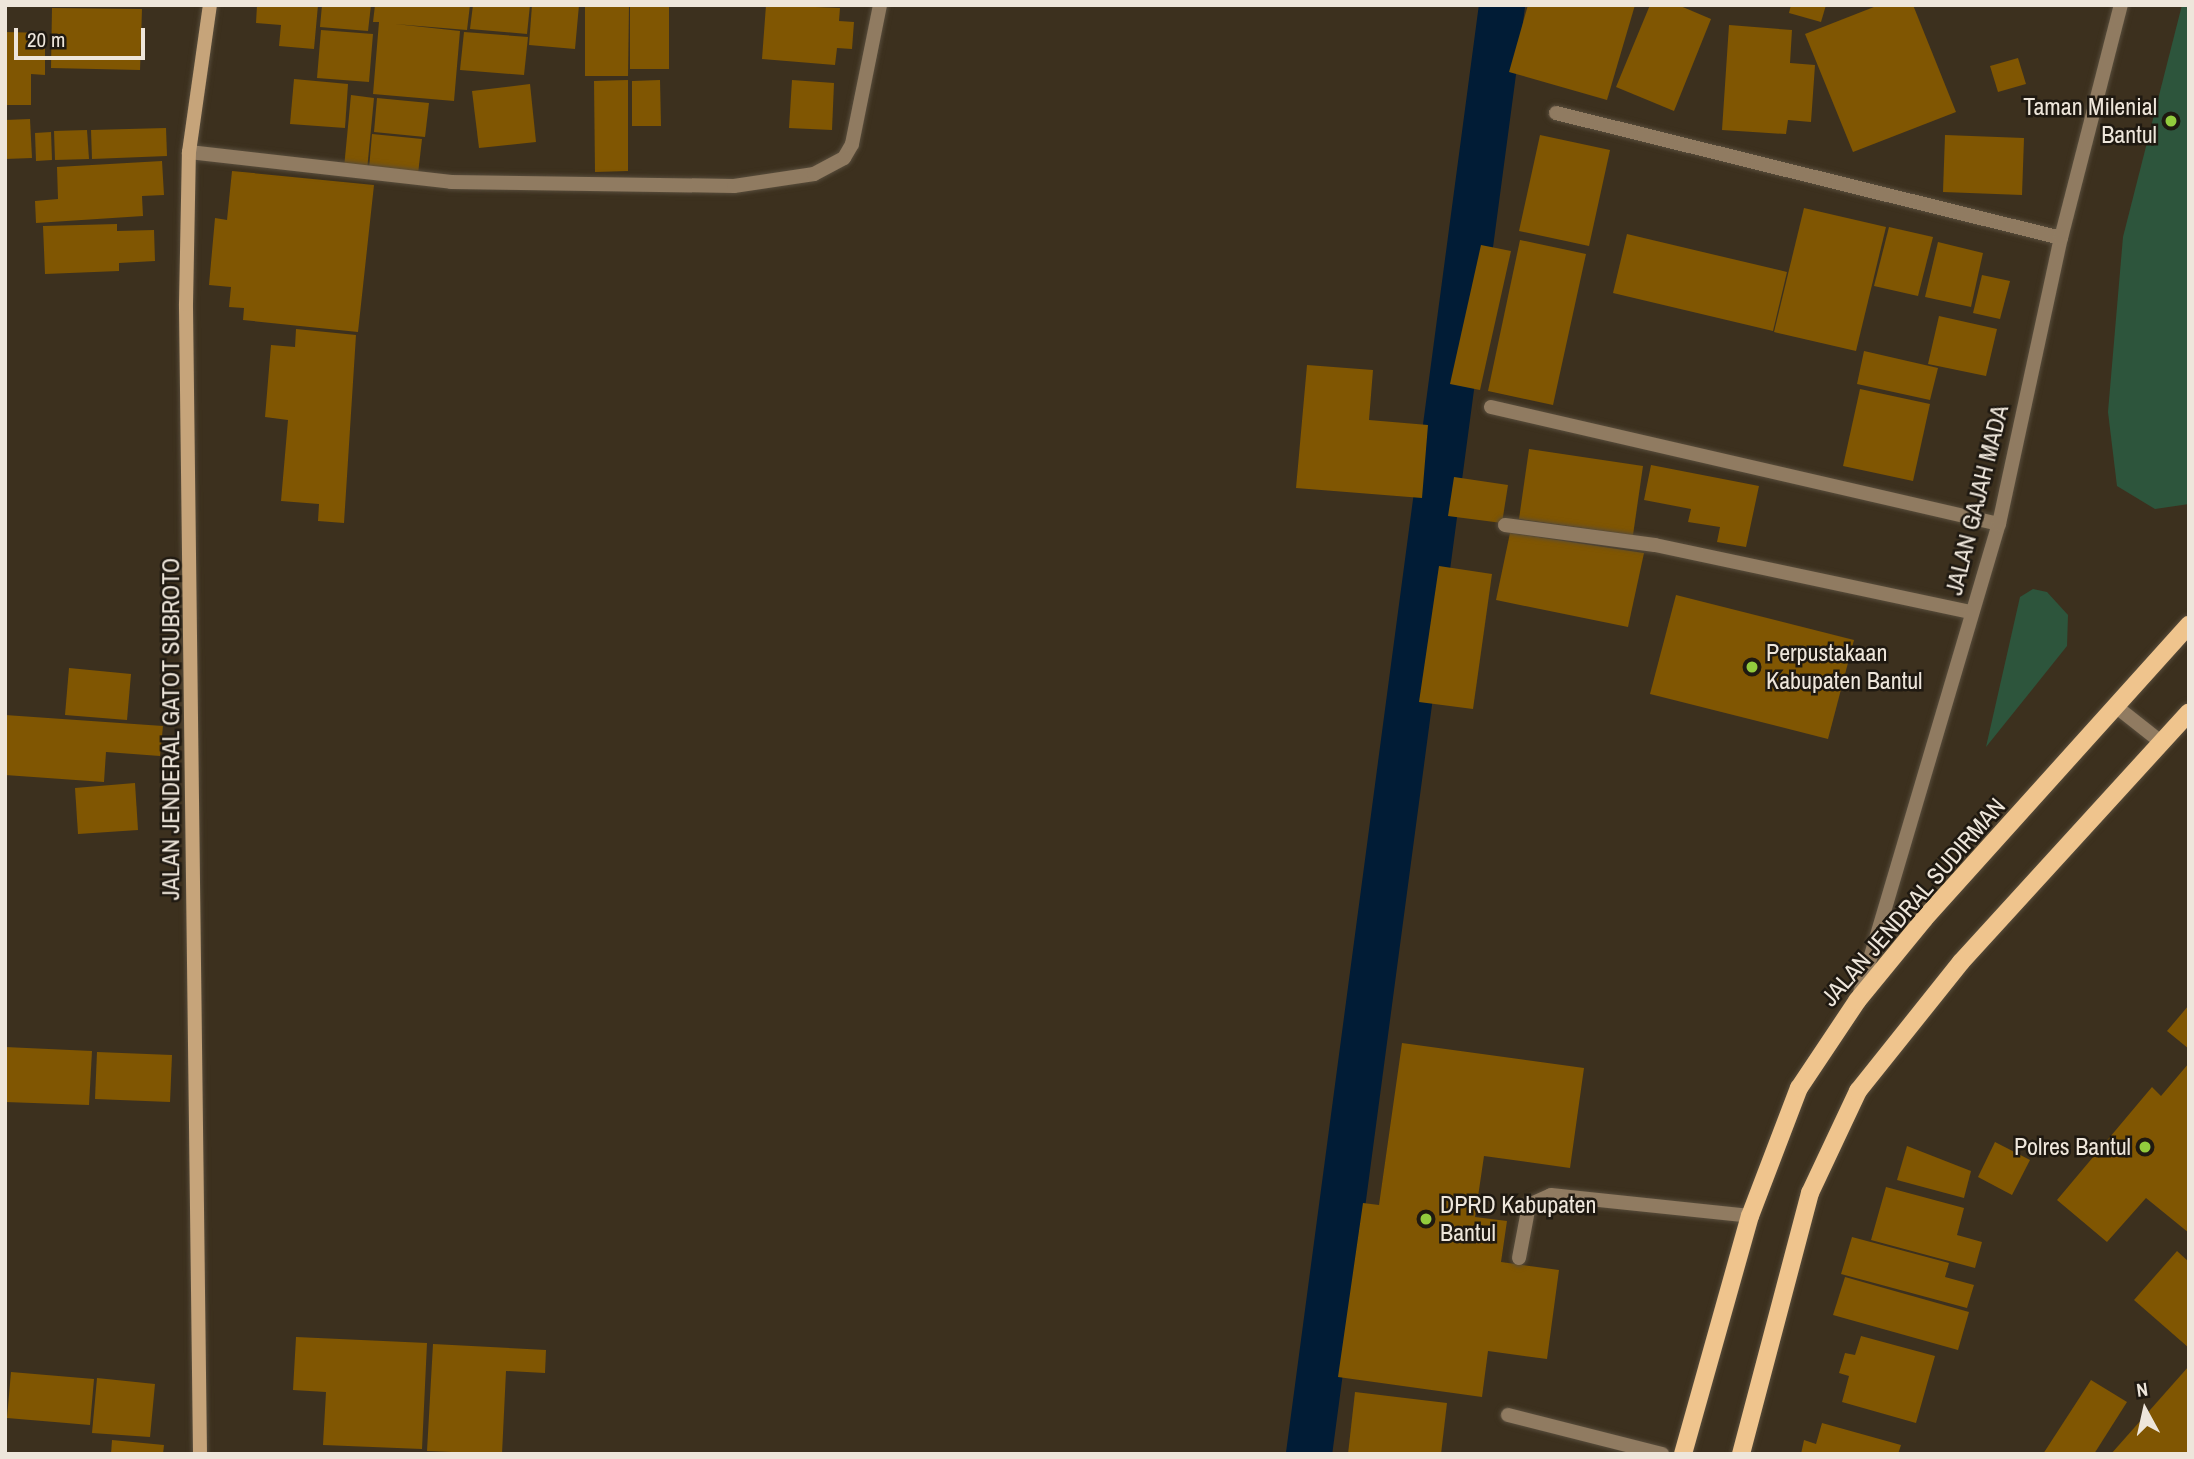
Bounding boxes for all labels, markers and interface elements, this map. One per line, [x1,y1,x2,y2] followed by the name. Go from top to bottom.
[18,14,149,58] scale bar
[27,25,65,54] text: 20 m
[2023,93,2157,149] place label: Taman Milenial Bantul
[2163,113,2179,129] marker: Taman Milenial Bantul
[1939,402,2015,598] street label: JALAN GAJAH MADA
[157,557,185,901] street label: JALAN JENDERAL GATOT SUBROTO
[1766,639,1922,695] place label: Perpustakaan Kabupaten Bantul
[1744,659,1760,675] marker: Perpustakaan Kabupaten Bantul
[1815,792,2011,1012] street label: JALAN JENDRAL SUDIRMAN
[2014,1133,2131,1161] place label: Polres Bantul
[2137,1139,2153,1155] marker: Polres Bantul
[1440,1191,1596,1247] place label: DPRD Kabupaten Bantul
[1418,1211,1434,1227] marker: DPRD Kabupaten Bantul
[2110,1375,2180,1445] north arrow
[2135,1376,2149,1403] text: N

